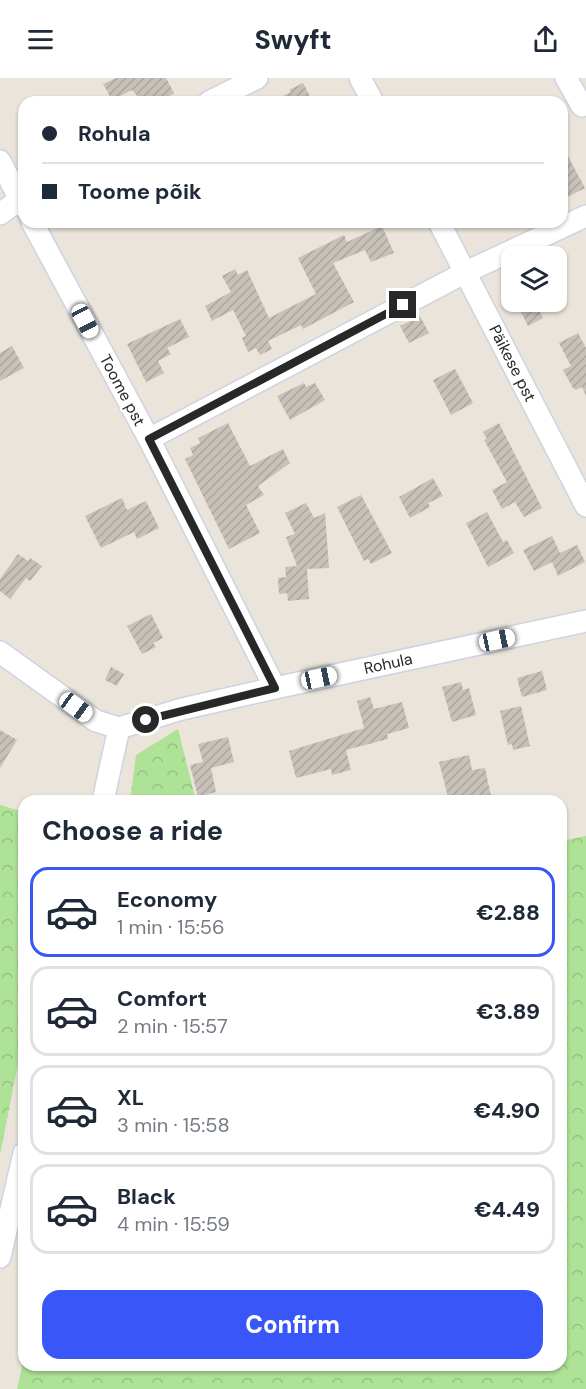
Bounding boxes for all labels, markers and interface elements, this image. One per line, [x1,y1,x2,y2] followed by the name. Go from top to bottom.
[254,22,332,57] text: Swyft
[24,23,57,56] icon: menu
[529,23,562,56] icon: share
[78,119,151,148] text: Rohula
[78,177,202,206] text: Toome põik
[501,246,567,312] map controls
[501,246,567,312] button: layers
[389,291,416,318] route end
[69,301,101,341] car
[484,321,541,405] street label: Päikese pst
[95,351,150,430] street label: Toome pst
[478,627,516,653] car
[362,648,414,679] street label: Rohula
[300,665,338,691] car
[56,689,96,725] car
[132,706,159,733] route start
[42,813,223,848] text: Choose a ride
[45,885,99,939] icon: car
[117,885,217,914] text: Economy
[476,898,540,927] text: €2.88
[117,914,225,940] text: 1 min · 15:56
[45,984,99,1038] icon: car
[117,984,207,1013] text: Comfort
[476,997,540,1026] text: €3.89
[117,1013,228,1039] text: 2 min · 15:57
[45,1083,99,1137] icon: car
[117,1083,144,1112] text: XL
[474,1096,540,1125] text: €4.90
[117,1112,230,1138] text: 3 min · 15:58
[45,1182,99,1236] icon: car
[117,1182,176,1211] text: Black
[474,1195,540,1224] text: €4.49
[117,1211,230,1237] text: 4 min · 15:59
[42,1290,543,1359] button: Confirm

